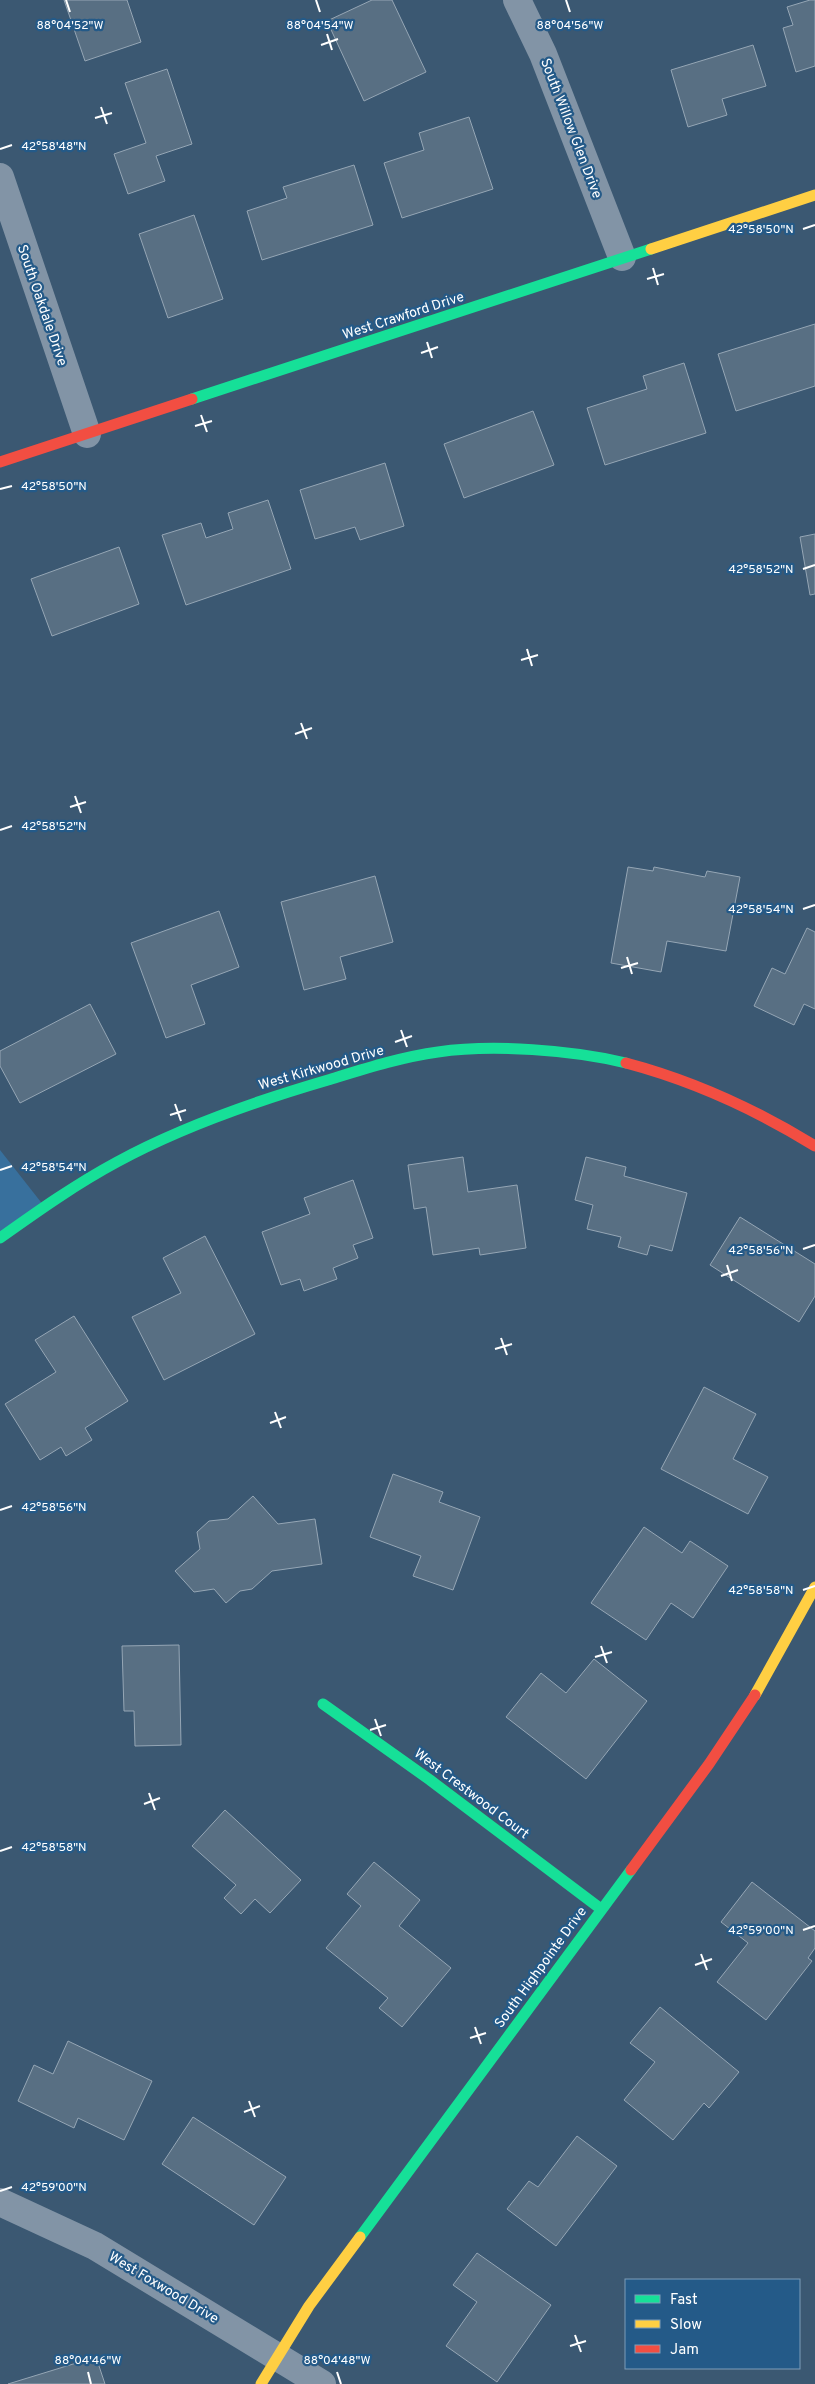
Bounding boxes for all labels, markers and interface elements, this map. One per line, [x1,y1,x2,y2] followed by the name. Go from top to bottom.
[37,18,103,34] text: 88°04'52"W
[286,18,354,34] text: 88°04'54"W
[537,18,603,34] text: 88°04'56"W
[536,56,605,201] street label: South Willow Glen Drive
[21,139,87,155] text: 42°58'48"N
[728,222,794,238] text: 42°58'50"N
[13,243,70,368] street label: South Oakdale Drive
[341,289,466,344] street label: West Crawford Drive
[21,479,87,495] text: 42°58'50"N
[728,562,794,578] text: 42°58'52"N
[21,819,87,835] text: 42°58'52"N
[728,902,794,918] text: 42°58'54"N
[257,1042,386,1094] street label: West Kirkwood Drive
[21,1160,87,1176] text: 42°58'54"N
[728,1243,794,1259] text: 42°58'56"N
[21,1500,87,1516] text: 42°58'56"N
[728,1583,794,1599] text: 42°58'58"N
[410,1745,532,1843] street label: West Crestwood Court
[21,1840,87,1856] text: 42°58'58"N
[492,1904,591,2032] street label: South Highpointe Drive
[728,1923,794,1939] text: 42°59'00"N
[21,2180,87,2196] text: 42°59'00"N
[105,2249,221,2328] street label: West Foxwood Drive
[625,2279,800,2369] legend
[670,2291,698,2310] text: Fast
[670,2316,702,2335] text: Slow
[670,2341,699,2360] text: Jam
[55,2353,121,2369] text: 88°04'46"W
[304,2353,371,2369] text: 88°04'48"W

